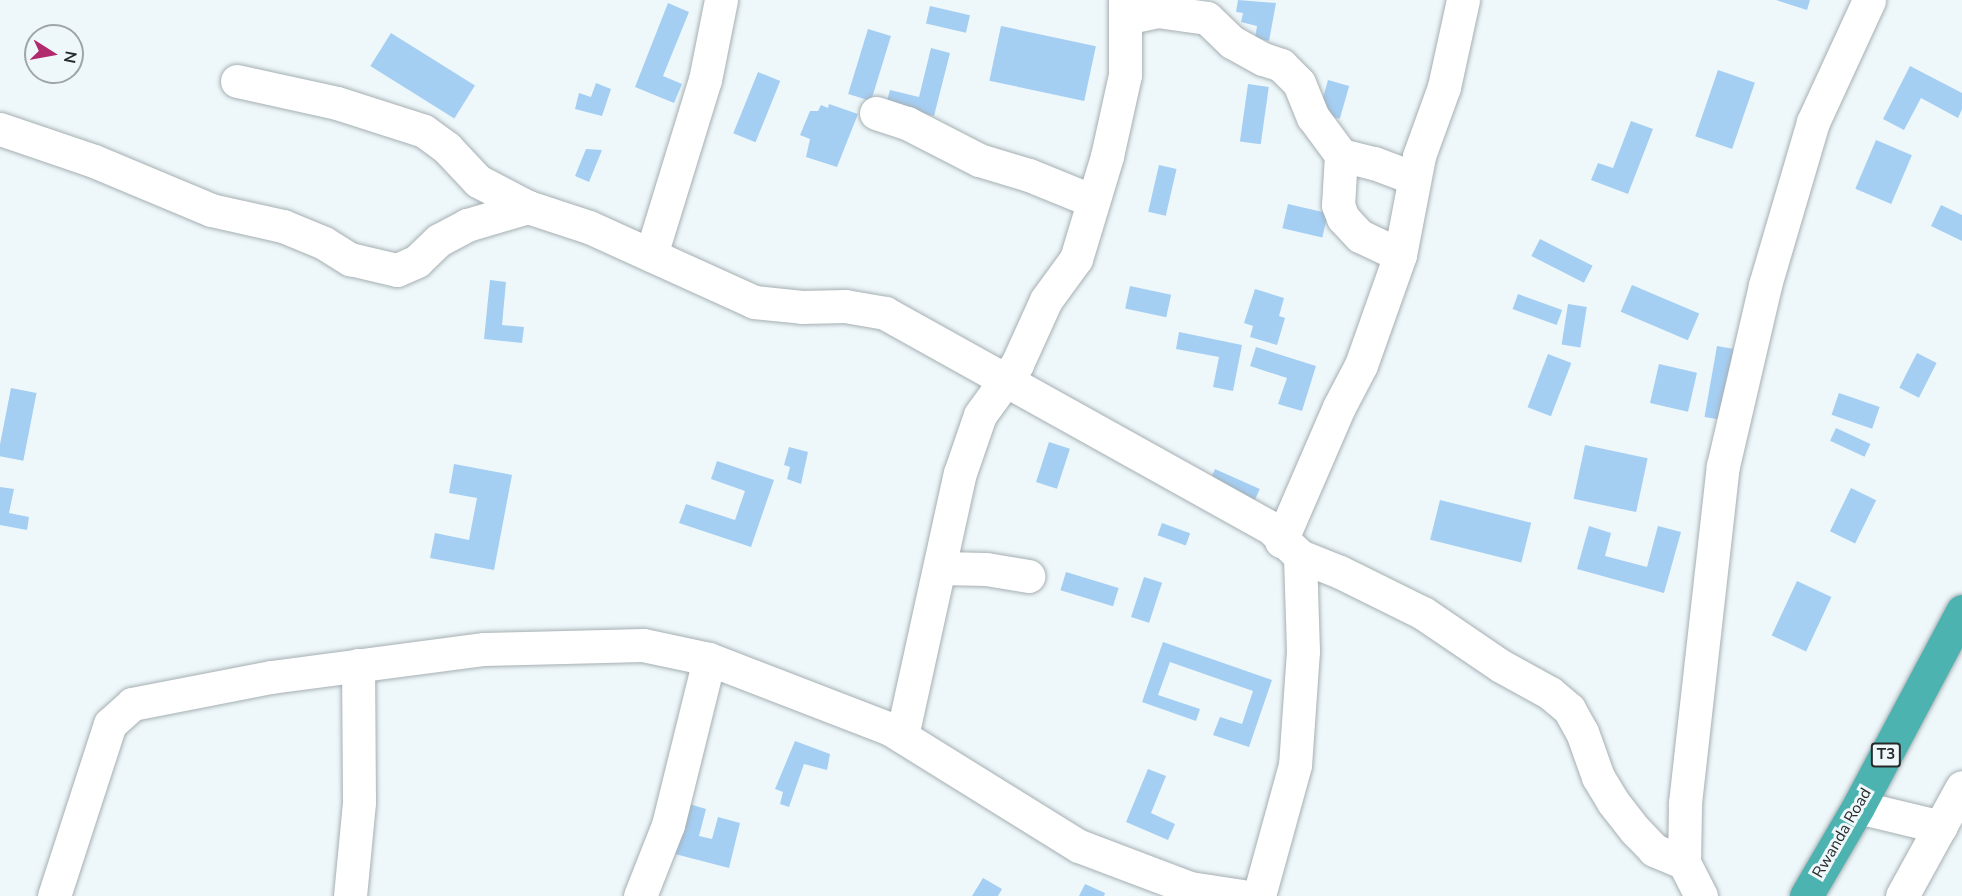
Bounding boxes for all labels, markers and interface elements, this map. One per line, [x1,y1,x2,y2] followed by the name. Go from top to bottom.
[24,24,84,84] north arrow
[58,49,82,65] text: N
[1870,743,1902,767] road number: T3
[1809,785,1875,881] street label: Rwanda Road

